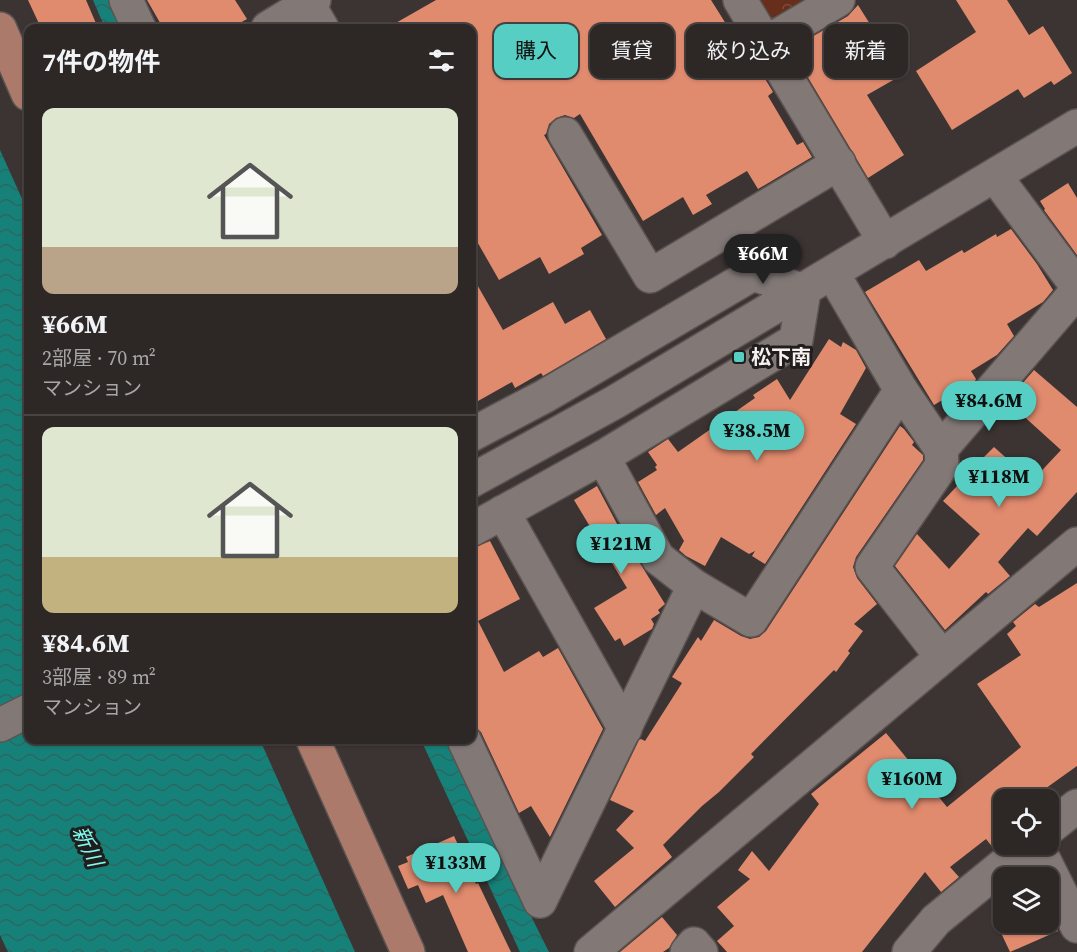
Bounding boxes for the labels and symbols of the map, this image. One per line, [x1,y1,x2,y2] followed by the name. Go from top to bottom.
[727,234,799,285] pin: ¥66M
[751,343,811,371] place label: 松下南
[732,350,746,364] marker: 松下南
[940,381,1038,432] pin: ¥84.6M
[708,411,806,462] pin: ¥38.5M
[957,457,1041,508] pin: ¥118M
[579,524,663,575] pin: ¥121M
[870,759,954,810] pin: ¥160M
[66,821,111,873] water label: 新川
[414,843,498,894] pin: ¥133M

